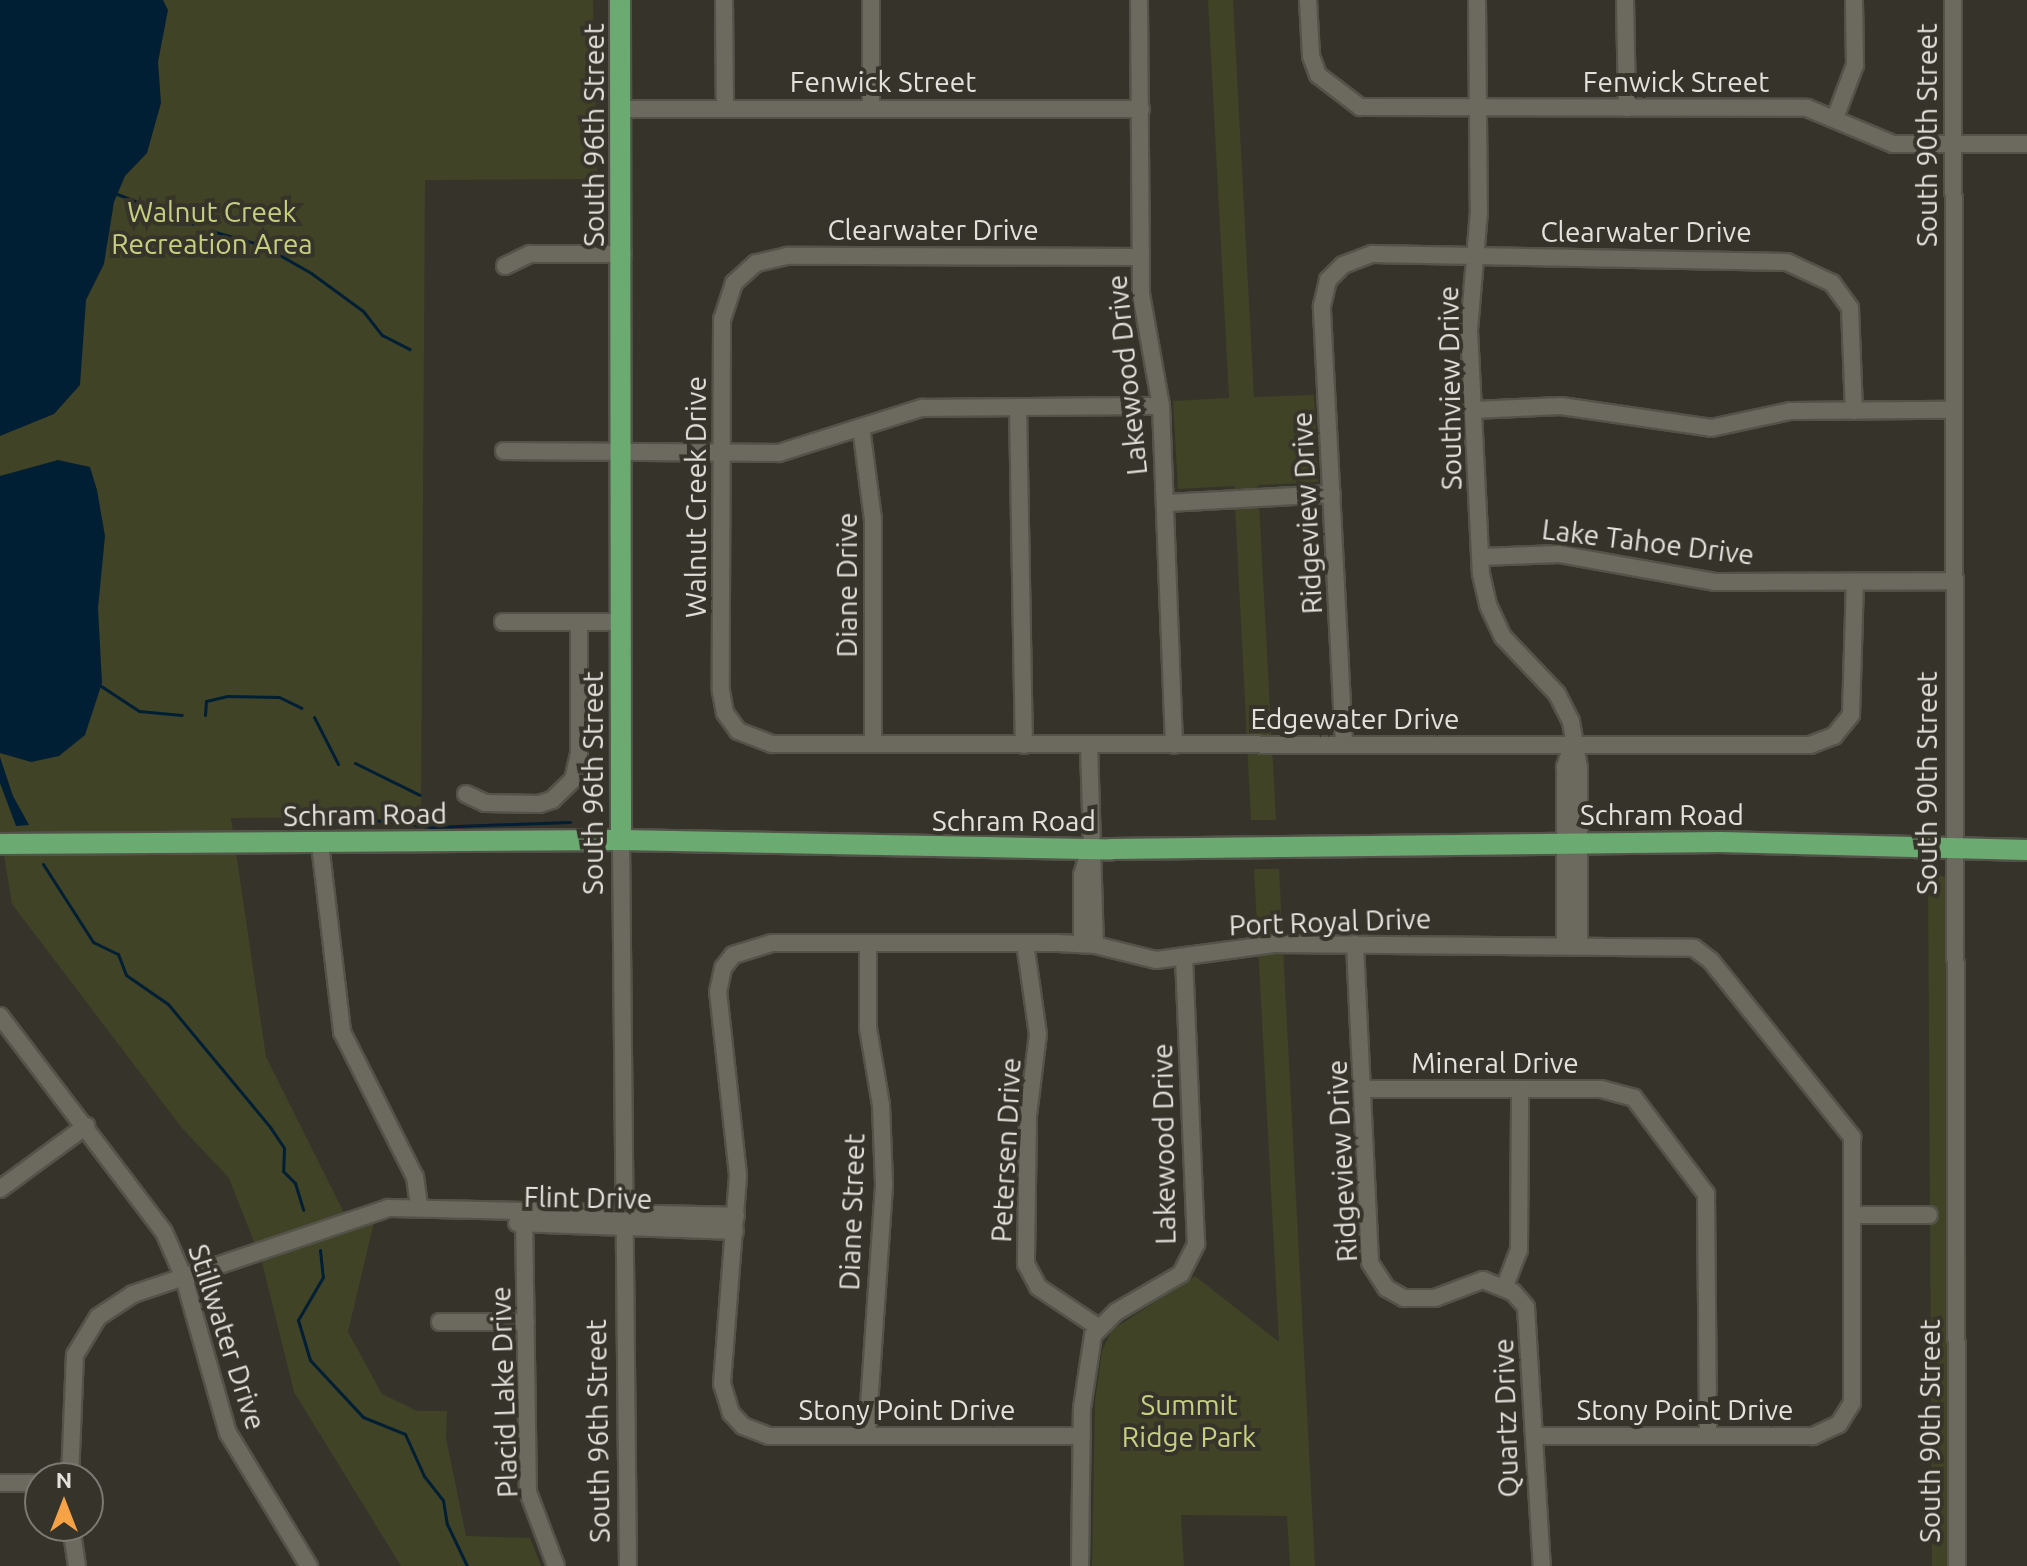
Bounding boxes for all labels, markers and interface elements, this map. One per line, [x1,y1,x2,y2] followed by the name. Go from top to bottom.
[577,23,611,247] street label: South 96th Street
[1910,23,1944,247] street label: South 90th Street
[790,65,976,99] street label: Fenwick Street
[1583,65,1769,99] street label: Fenwick Street
[111,195,313,261] park label: Walnut Creek Recreation Area
[827,213,1039,247] street label: Clearwater Drive
[1540,215,1752,249] street label: Clearwater Drive
[1100,273,1154,477] street label: Lakewood Drive
[1431,286,1469,490] street label: Southview Drive
[679,376,713,618] street label: Walnut Creek Drive
[1285,411,1329,615] street label: Ridgeview Drive
[830,512,864,658] street label: Diane Drive
[1540,512,1756,572] street label: Lake Tahoe Drive
[576,671,610,895] street label: South 96th Street
[1910,671,1944,895] street label: South 90th Street
[1250,702,1460,736] street label: Edgewater Drive
[283,797,447,833] street label: Schram Road
[1580,798,1744,832] street label: Schram Road
[932,804,1096,838] street label: Schram Road
[1228,902,1432,942] street label: Port Royal Drive
[1145,1043,1183,1245] street label: Lakewood Drive
[1411,1046,1579,1080] street label: Mineral Drive
[984,1057,1028,1243] street label: Petersen Drive
[1320,1059,1364,1263] street label: Ridgeview Drive
[832,1133,872,1291] street label: Diane Street
[523,1180,653,1216] street label: Flint Drive
[181,1240,273,1434] street label: Stillwater Drive
[484,1286,524,1498] street label: Placid Lake Drive
[579,1319,617,1543] street label: South 96th Street
[1913,1319,1947,1543] street label: South 90th Street
[1486,1338,1526,1498] street label: Quartz Drive
[1122,1388,1256,1454] park label: Summit Ridge Park
[799,1393,1015,1427] street label: Stony Point Drive
[1577,1393,1793,1427] street label: Stony Point Drive
[24,1462,104,1542] north arrow
[56,1467,72,1492] text: N

